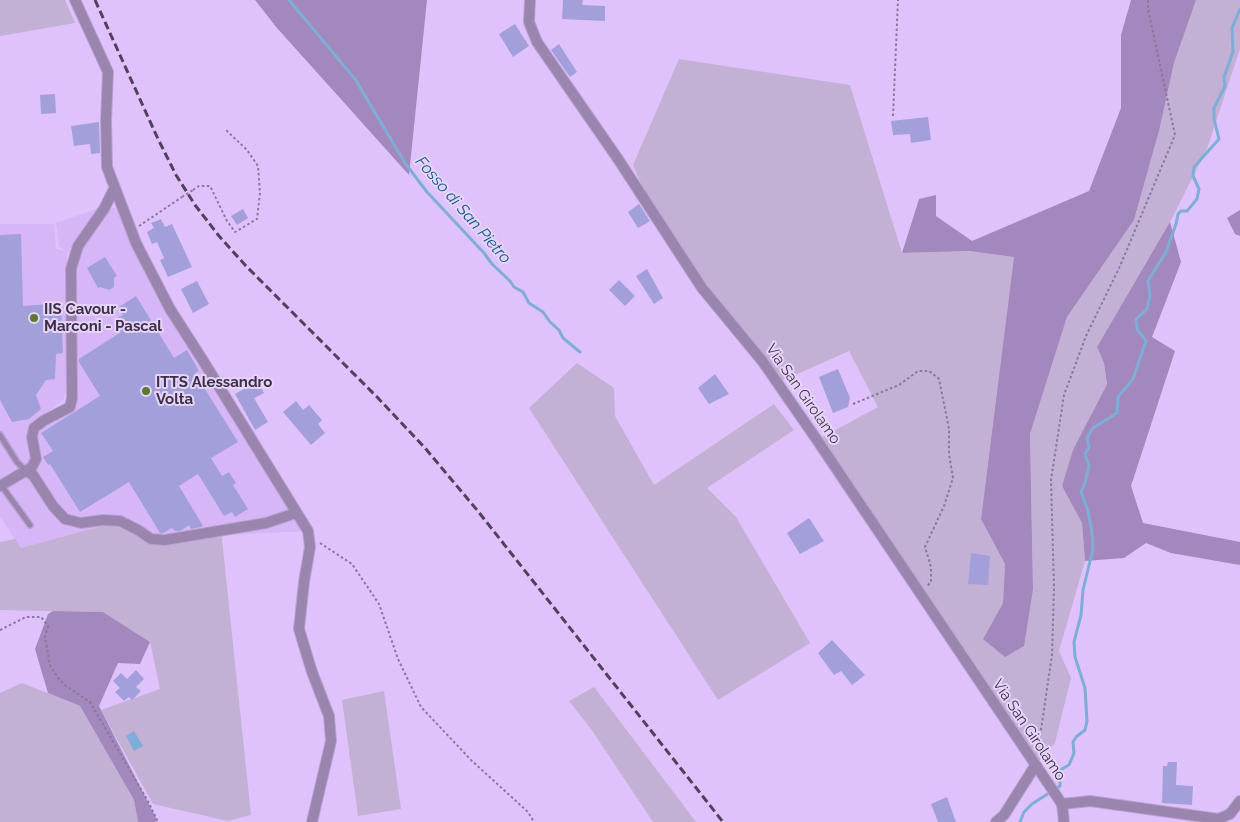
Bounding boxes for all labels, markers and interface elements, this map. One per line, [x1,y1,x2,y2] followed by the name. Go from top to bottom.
[411,152,515,268] water label: Fosso di San Pietro
[44,300,162,335] place label: IIS Cavour - Marconi - Pascal
[28,312,40,324] marker: IIS Cavour - Marconi - Pascal
[762,340,844,448] street label: Via San Girolamo
[156,373,272,408] place label: ITTS Alessandro Volta
[140,385,152,397] marker: ITTS Alessandro Volta
[988,676,1070,784] street label: Via San Girolamo

